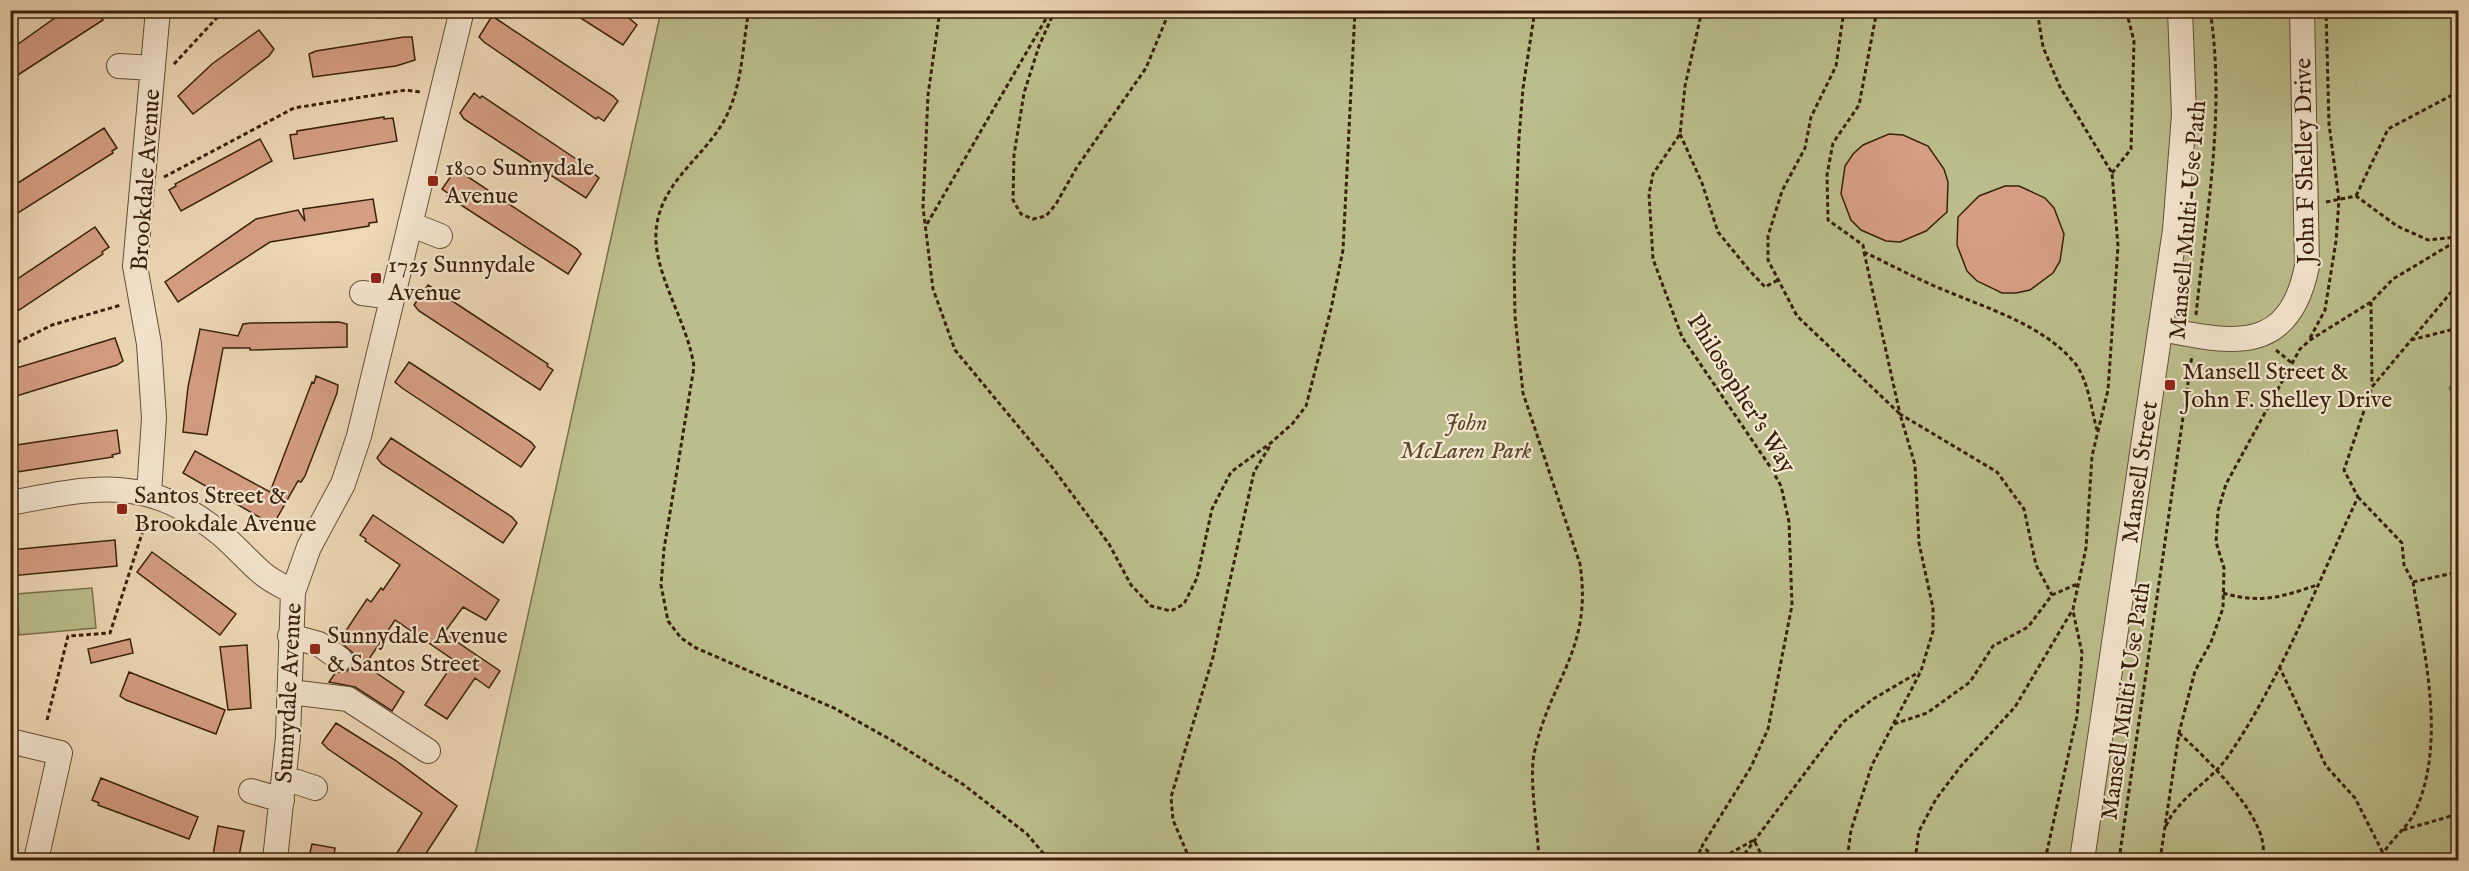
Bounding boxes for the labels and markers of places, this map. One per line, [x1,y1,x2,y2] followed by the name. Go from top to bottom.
[444,153,594,212] place label: 1800 Sunnydale Avenue
[426,174,440,188] marker: 1800 Sunnydale Avenue
[387,250,535,309] place label: 1725 Sunnydale Avenue
[369,271,383,285] marker: 1725 Sunnydale Avenue
[2179,357,2392,416] place label: Mansell Street & John F. Shelley Drive
[2163,378,2177,392] marker: Mansell Street & John F. Shelley Drive
[134,481,316,540] place label: Santos Street & Brookdale Avenue
[115,502,129,516] marker: Santos Street & Brookdale Avenue
[327,621,508,680] place label: Sunnydale Avenue & Santos Street
[308,642,322,656] marker: Sunnydale Avenue & Santos Street

